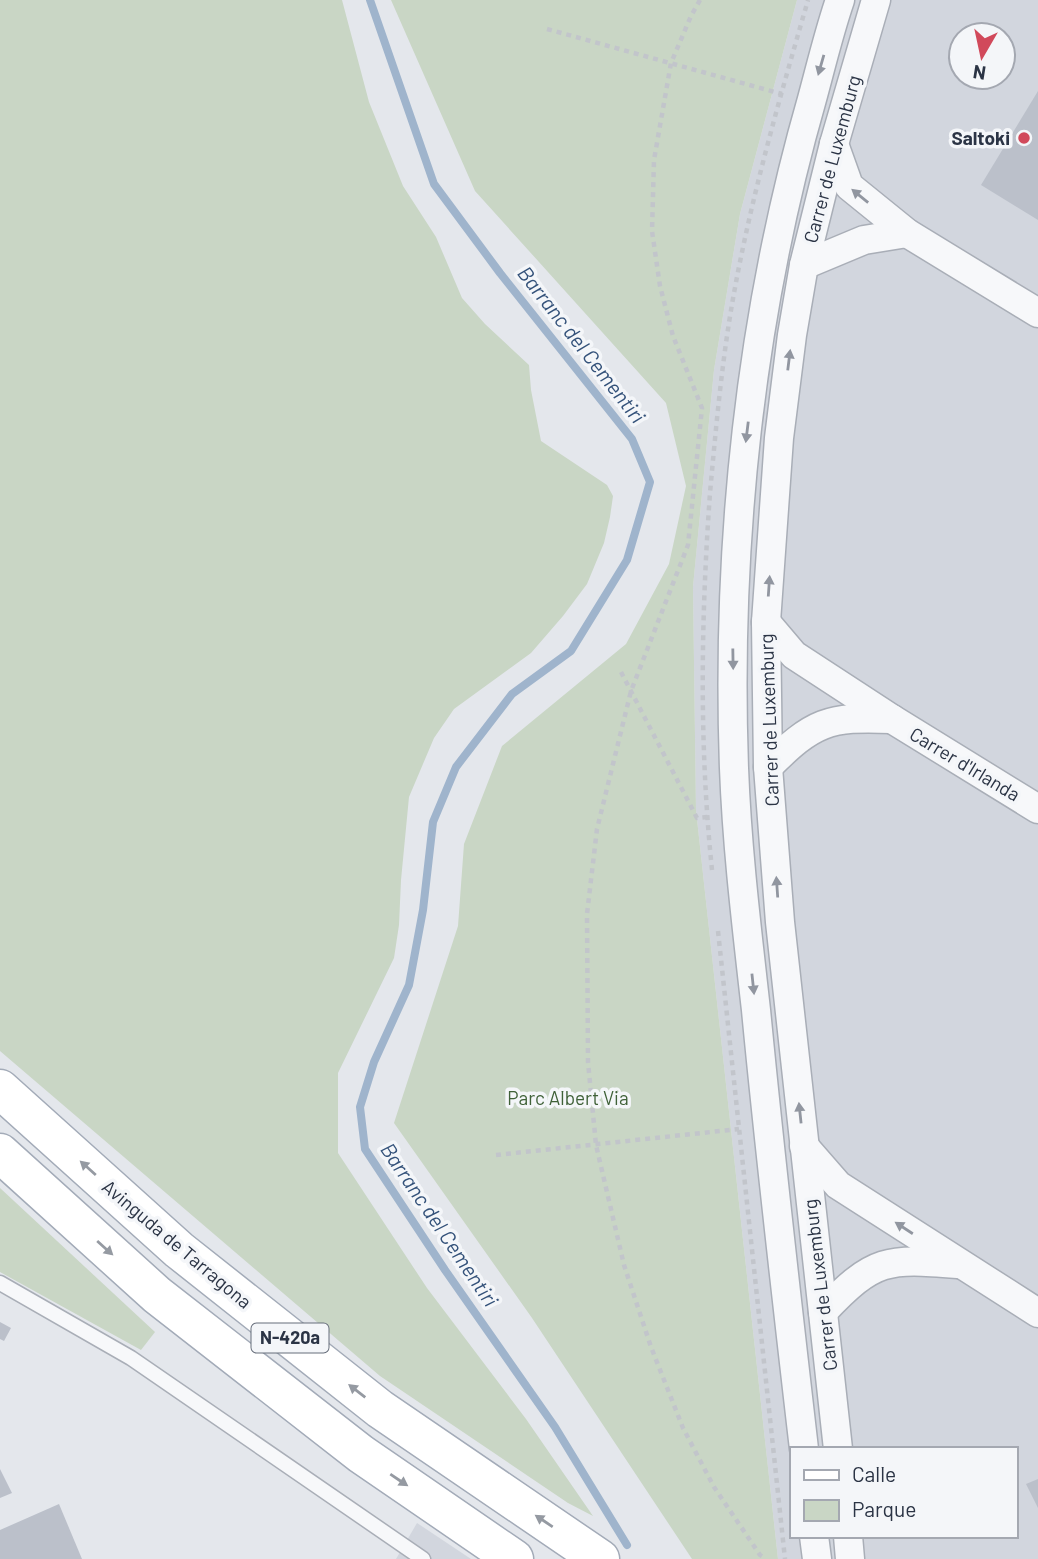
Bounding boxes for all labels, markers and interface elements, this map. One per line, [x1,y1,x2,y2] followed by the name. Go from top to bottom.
[947,21,1017,91] north arrow
[815,55,826,77] one-way arrow
[971,61,987,86] text: N
[798,72,865,245] street label: Carrer de Luxemburg
[951,126,1010,149] place label: Saltoki
[1016,130,1032,146] marker: Saltoki
[852,188,870,203] one-way arrow
[513,261,652,428] water label: Barranc del Cementiri
[783,349,794,371] one-way arrow
[742,421,753,443] one-way arrow
[764,575,775,597] one-way arrow
[754,633,783,807] street label: Carrer de Luxemburg
[727,648,739,670] one-way arrow
[906,722,1025,806] street label: Carrer d'Irlanda
[772,876,783,898] one-way arrow
[748,973,759,995] one-way arrow
[507,1086,629,1109] park label: Parc Albert Via
[795,1102,806,1124] one-way arrow
[376,1137,505,1312] water label: Barranc del Cementiri
[79,1161,96,1176] one-way arrow
[98,1174,257,1313] street label: Avinguda de Tarragona
[798,1198,841,1372] street label: Carrer de Luxemburg
[894,1221,914,1234] one-way arrow
[97,1240,114,1255] one-way arrow
[252,1324,328,1352] road number: N-420a
[348,1384,366,1399] one-way arrow
[790,1447,1017,1538] legend
[852,1461,896,1486] text: Calle
[390,1473,408,1487] one-way arrow
[852,1496,917,1521] text: Parque
[535,1514,553,1528] one-way arrow

